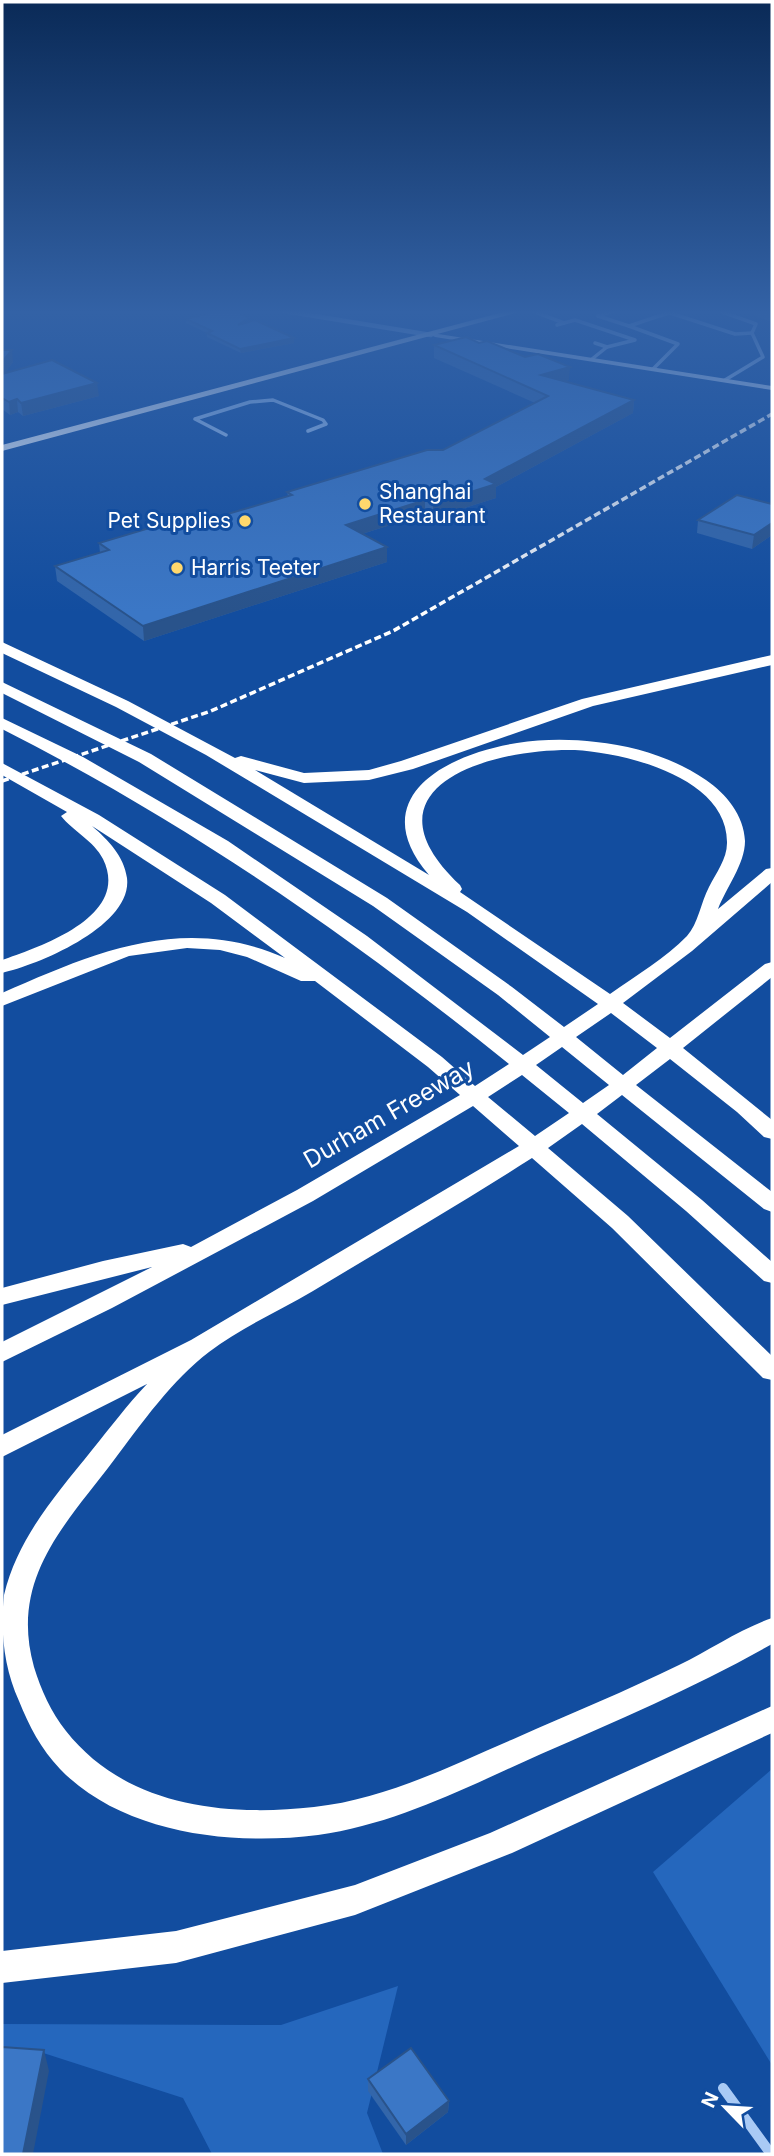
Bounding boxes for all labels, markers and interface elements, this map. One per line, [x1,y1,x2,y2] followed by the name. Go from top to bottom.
[379,479,486,528] place label: Shanghai Restaurant
[357,496,373,512] marker: Shanghai Restaurant
[108,508,231,533] place label: Pet Supplies
[237,513,253,529] marker: Pet Supplies
[191,555,320,580] place label: Harris Teeter
[169,560,185,576] marker: Harris Teeter
[298,1053,479,1174] street label: Durham Freeway
[690,2072,760,2142] north arrow
[697,2089,724,2111] text: N

